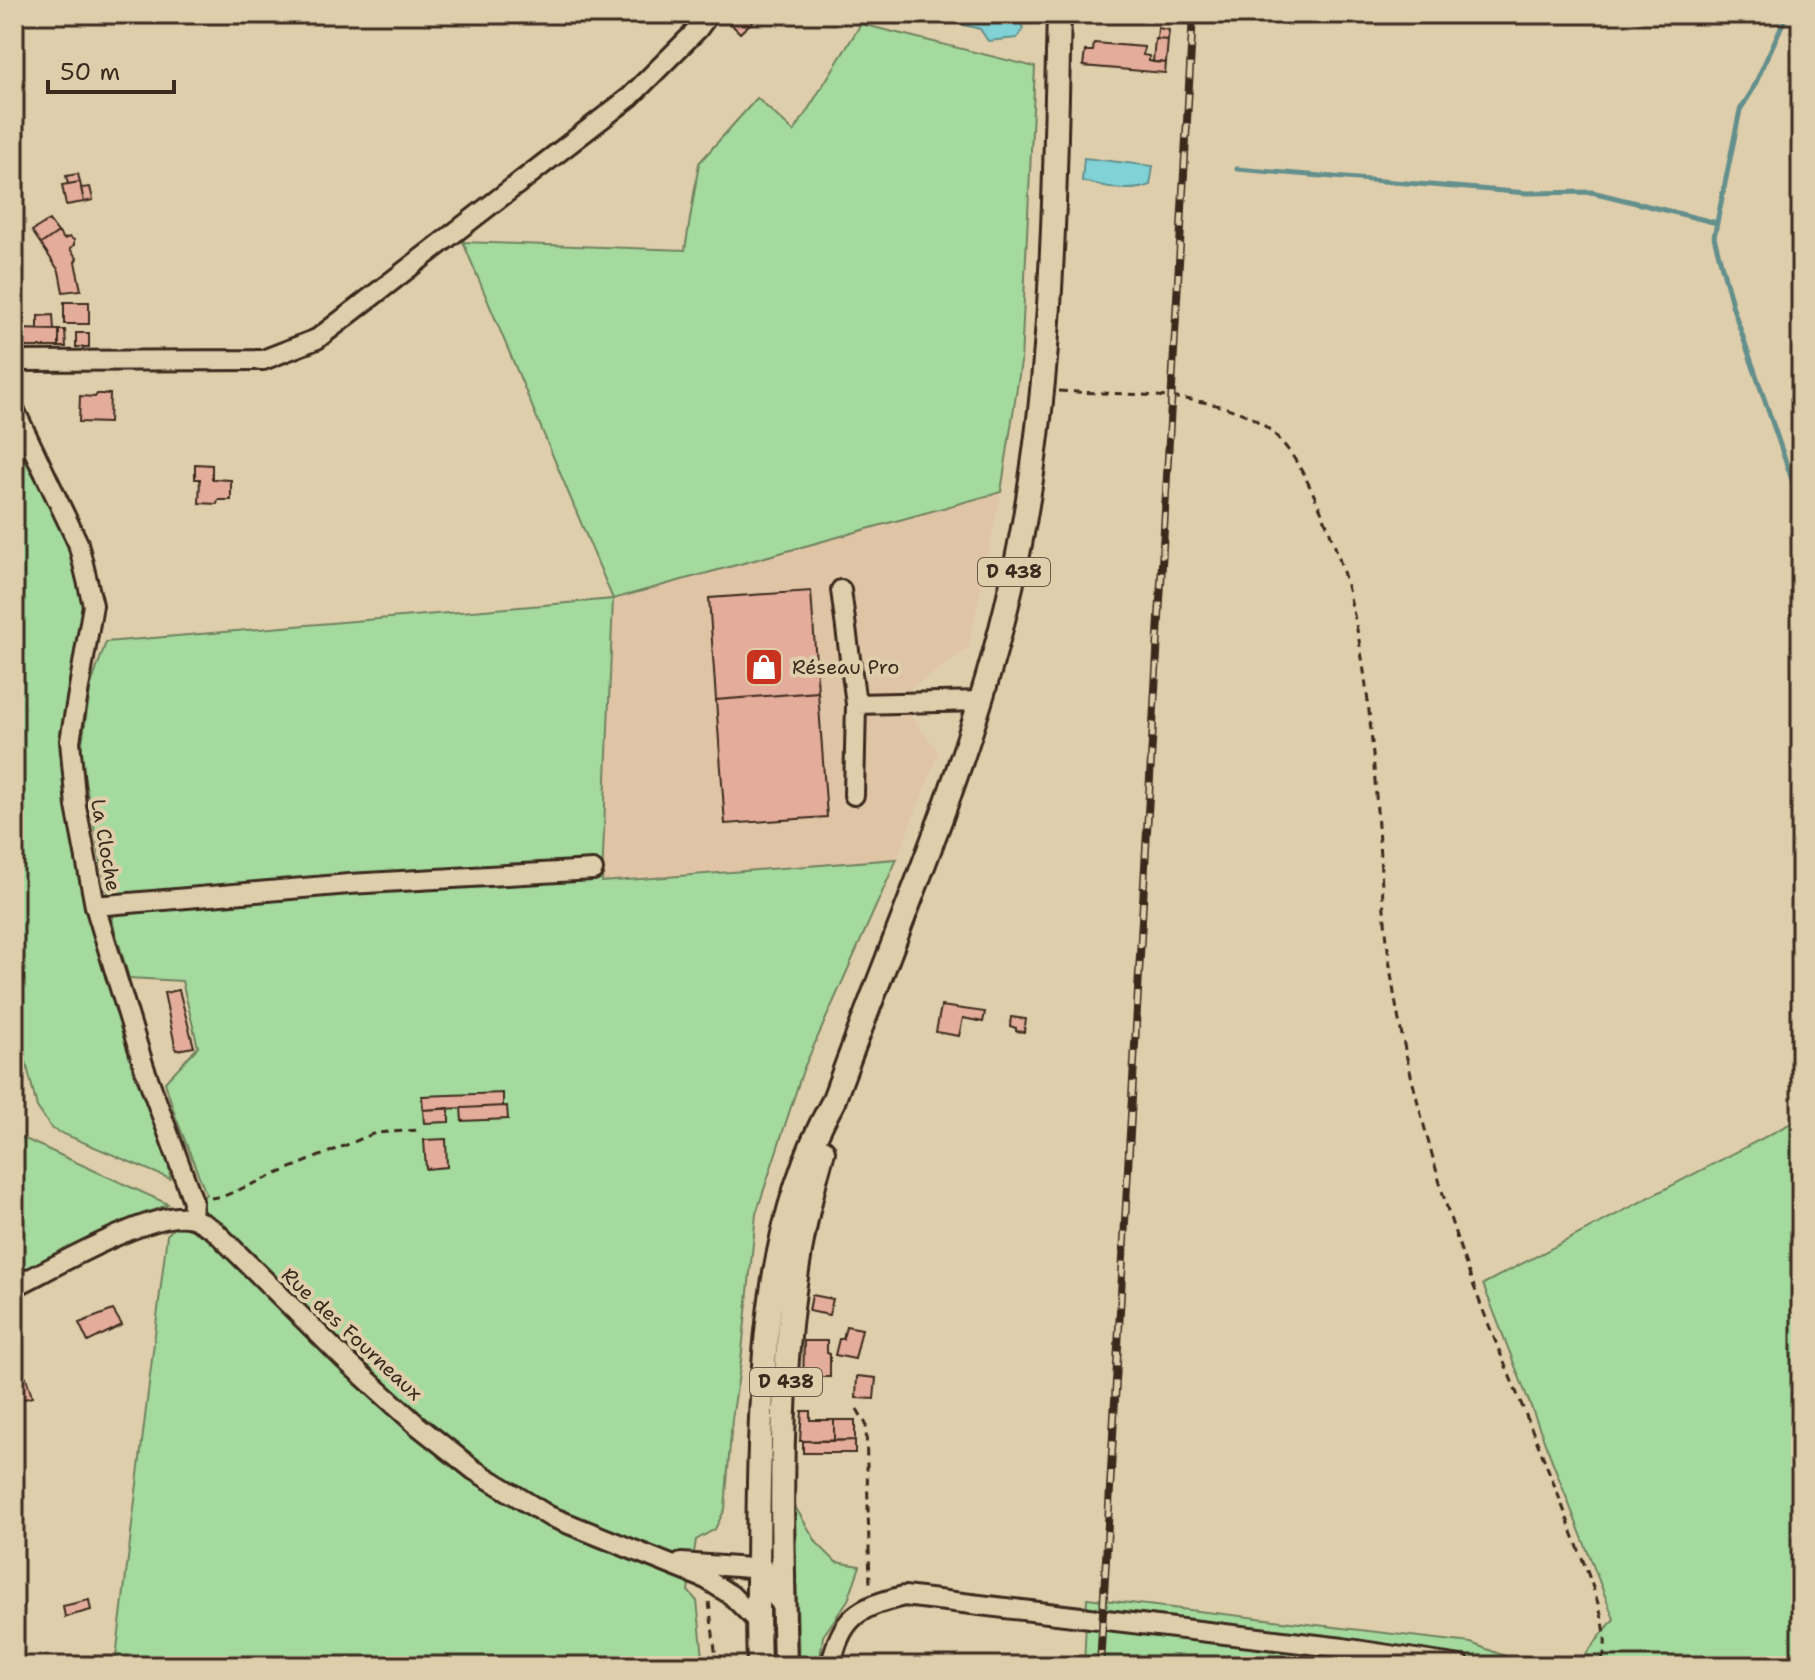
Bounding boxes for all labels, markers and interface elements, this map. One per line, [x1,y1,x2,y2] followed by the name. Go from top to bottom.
[48,44,174,94] scale bar
[60,56,120,88] text: 50 m
[978,558,1050,586] road number: D 438
[743,646,785,688] shop icon: Réseau Pro
[792,654,899,680] place label: Réseau Pro
[85,797,127,893] street label: La Cloche
[276,1262,428,1406] street label: Rue des Fourneaux
[750,1368,822,1396] road number: D 438

